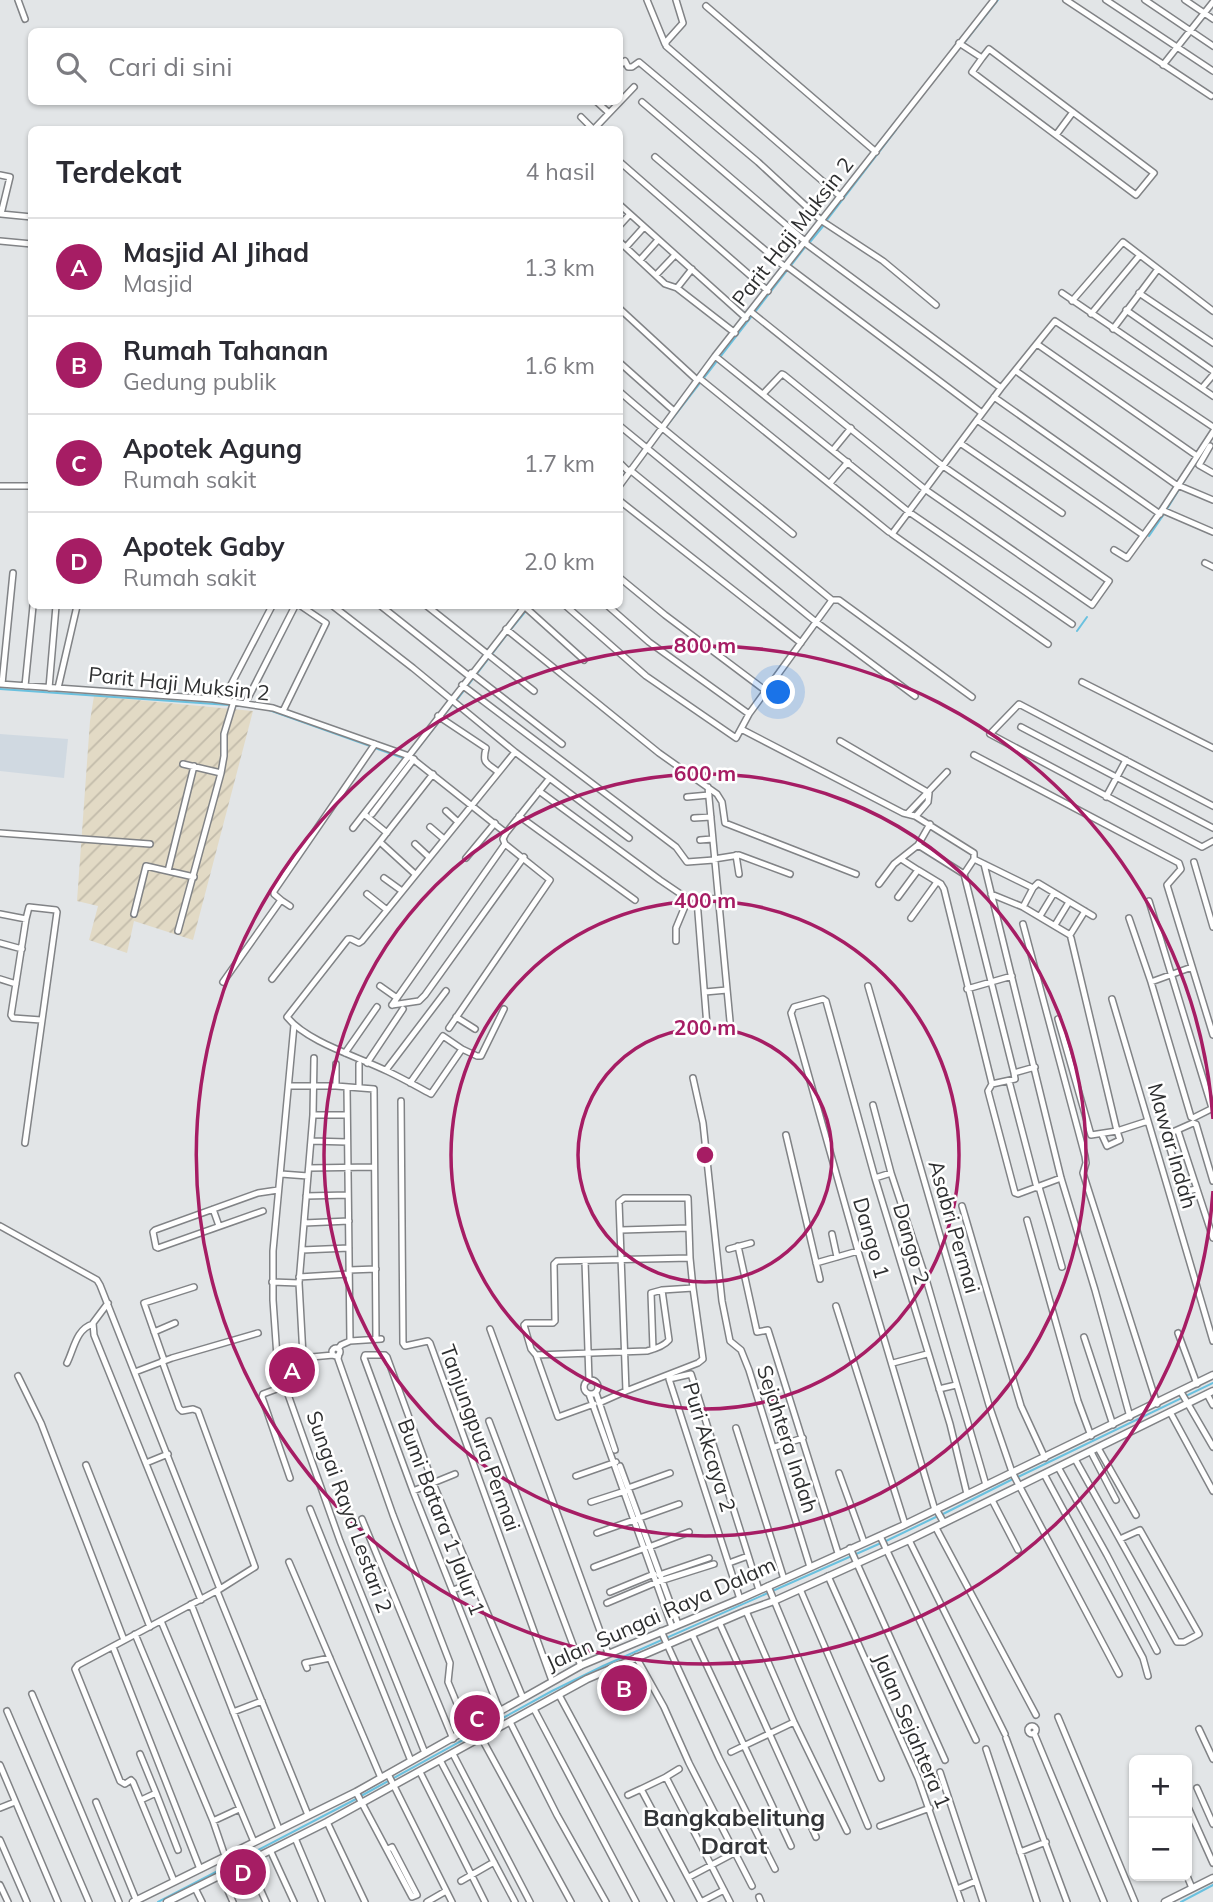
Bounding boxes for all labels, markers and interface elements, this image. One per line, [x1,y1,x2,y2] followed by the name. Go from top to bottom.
[28,28,623,105] search box
[52,48,90,86] icon: search
[108,50,232,83] text: Cari di sini
[726,152,858,311] street label: Parit Haji Muksin 2
[56,153,182,191] text: Terdekat
[526,157,595,186] text: 4 hasil
[123,236,309,269] text: Masjid Al Jihad
[70,253,88,282] text: A
[524,253,595,282] text: 1.3 km
[123,269,193,298] text: Masjid
[123,334,329,367] text: Rumah Tahanan
[71,351,87,380] text: B
[524,351,595,380] text: 1.6 km
[123,367,276,396] text: Gedung publik
[123,432,302,465] text: Apotek Agung
[71,449,87,478] text: C
[524,449,595,478] text: 1.7 km
[123,465,256,494] text: Rumah sakit
[123,530,285,563] text: Apotek Gaby
[70,547,88,576] text: D
[524,547,595,576] text: 2.0 km
[123,563,256,592] text: Rumah sakit
[674,632,736,658] text: 800 m
[87,661,271,705] street label: Parit Haji Muksin 2
[761,675,795,709] your location
[674,760,736,786] text: 600 m
[674,887,736,913] text: 400 m
[674,1014,736,1040] text: 200 m
[1143,1080,1203,1212] street label: Mawar Indah
[693,1143,717,1167] centre of rings
[924,1157,986,1296] street label: Asabri Permai
[848,1194,896,1281] street label: Dango 1
[888,1200,936,1287] street label: Dango 2
[435,1341,527,1535] street label: Tanjungpura Permai
[269,1344,315,1396] pin: A
[752,1361,824,1516] street label: Sejahtera Indah
[678,1379,742,1515] street label: Puri Akcaya 2
[301,1407,399,1616] street label: Sungai Raya Lestari 2
[392,1415,491,1618] street label: Bumi Batara 1 Jalur 1
[542,1551,779,1675] street label: Jalan Sungai Raya Dalam
[868,1649,957,1812] street label: Jalan Sejahtera 1
[601,1662,647,1714] pin: B
[454,1692,500,1744] pin: C
[1129,1755,1192,1881] map controls
[1129,1755,1192,1818] button: +
[643,1802,825,1860] district label: Bangkabelitung Darat
[1129,1818,1192,1881] button: −
[220,1846,266,1898] pin: D

